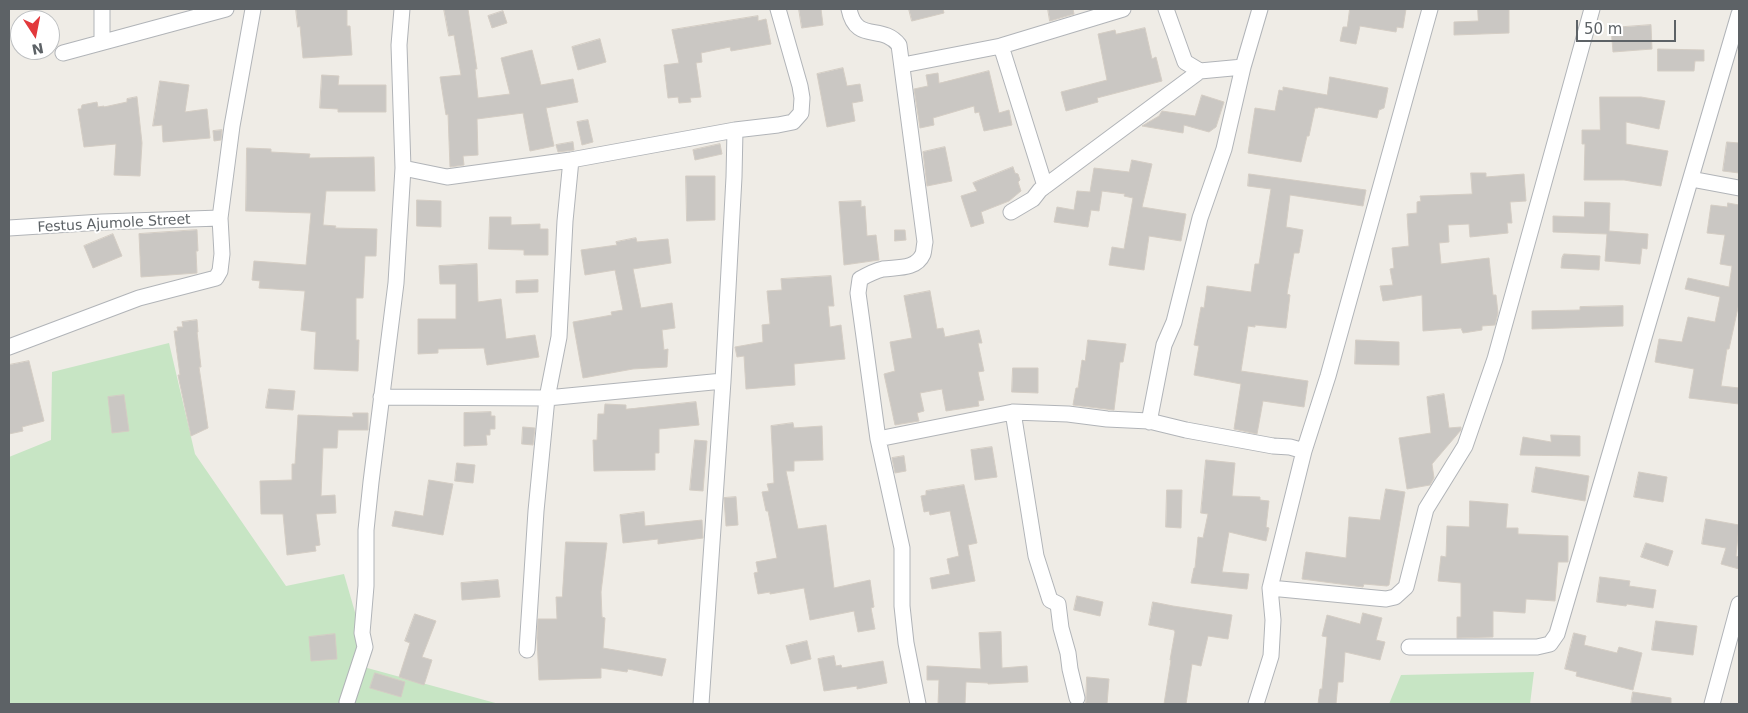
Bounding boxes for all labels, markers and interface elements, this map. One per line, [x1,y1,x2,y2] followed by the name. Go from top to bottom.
[10,10,60,60] north arrow
[1578,10,1678,42] scale bar
[1584,20,1622,38] text: 50 m
[30,40,45,58] text: N
[37,212,191,236] street label: Festus Ajumole Street

